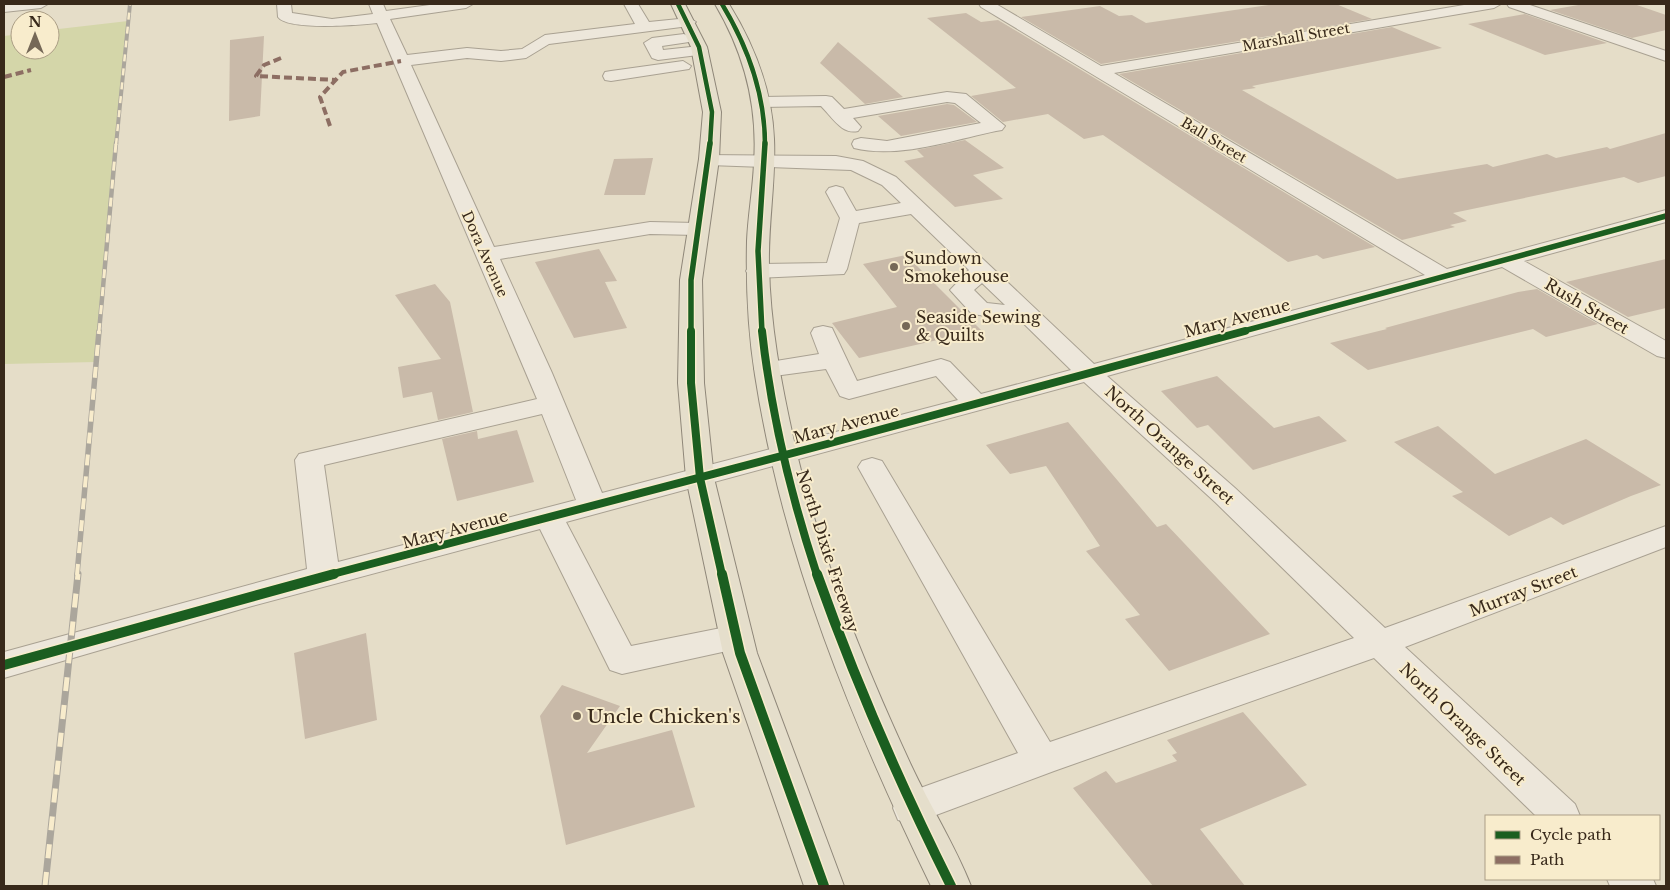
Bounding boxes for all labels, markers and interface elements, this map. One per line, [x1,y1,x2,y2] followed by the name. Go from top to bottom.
[10,10,60,60] north arrow
[28,13,42,31] text: N
[1241,19,1352,55] street label: Marshall Street
[1178,113,1251,167] street label: Ball Street
[458,208,512,300] street label: Dora Avenue
[904,248,1009,286] place label: Sundown Smokehouse
[888,261,900,273] marker: Sundown Smokehouse
[1541,274,1633,338] street label: Rush Street
[1182,294,1292,342] street label: Mary Avenue
[916,307,1041,345] place label: Seaside Sewing & Quilts
[900,320,912,332] marker: Seaside Sewing & Quilts
[1101,381,1239,509] street label: North Orange Street
[791,400,901,448] street label: Mary Avenue
[792,467,864,636] street label: North Dixie Freeway
[400,505,510,553] street label: Mary Avenue
[1466,561,1580,621] street label: Murray Street
[1396,659,1530,789] street label: North Orange Street
[587,705,741,728] place label: Uncle Chicken's
[571,710,583,722] marker: Uncle Chicken's
[1485,815,1660,880] legend
[1530,825,1612,844] text: Cycle path
[1530,850,1564,869] text: Path

